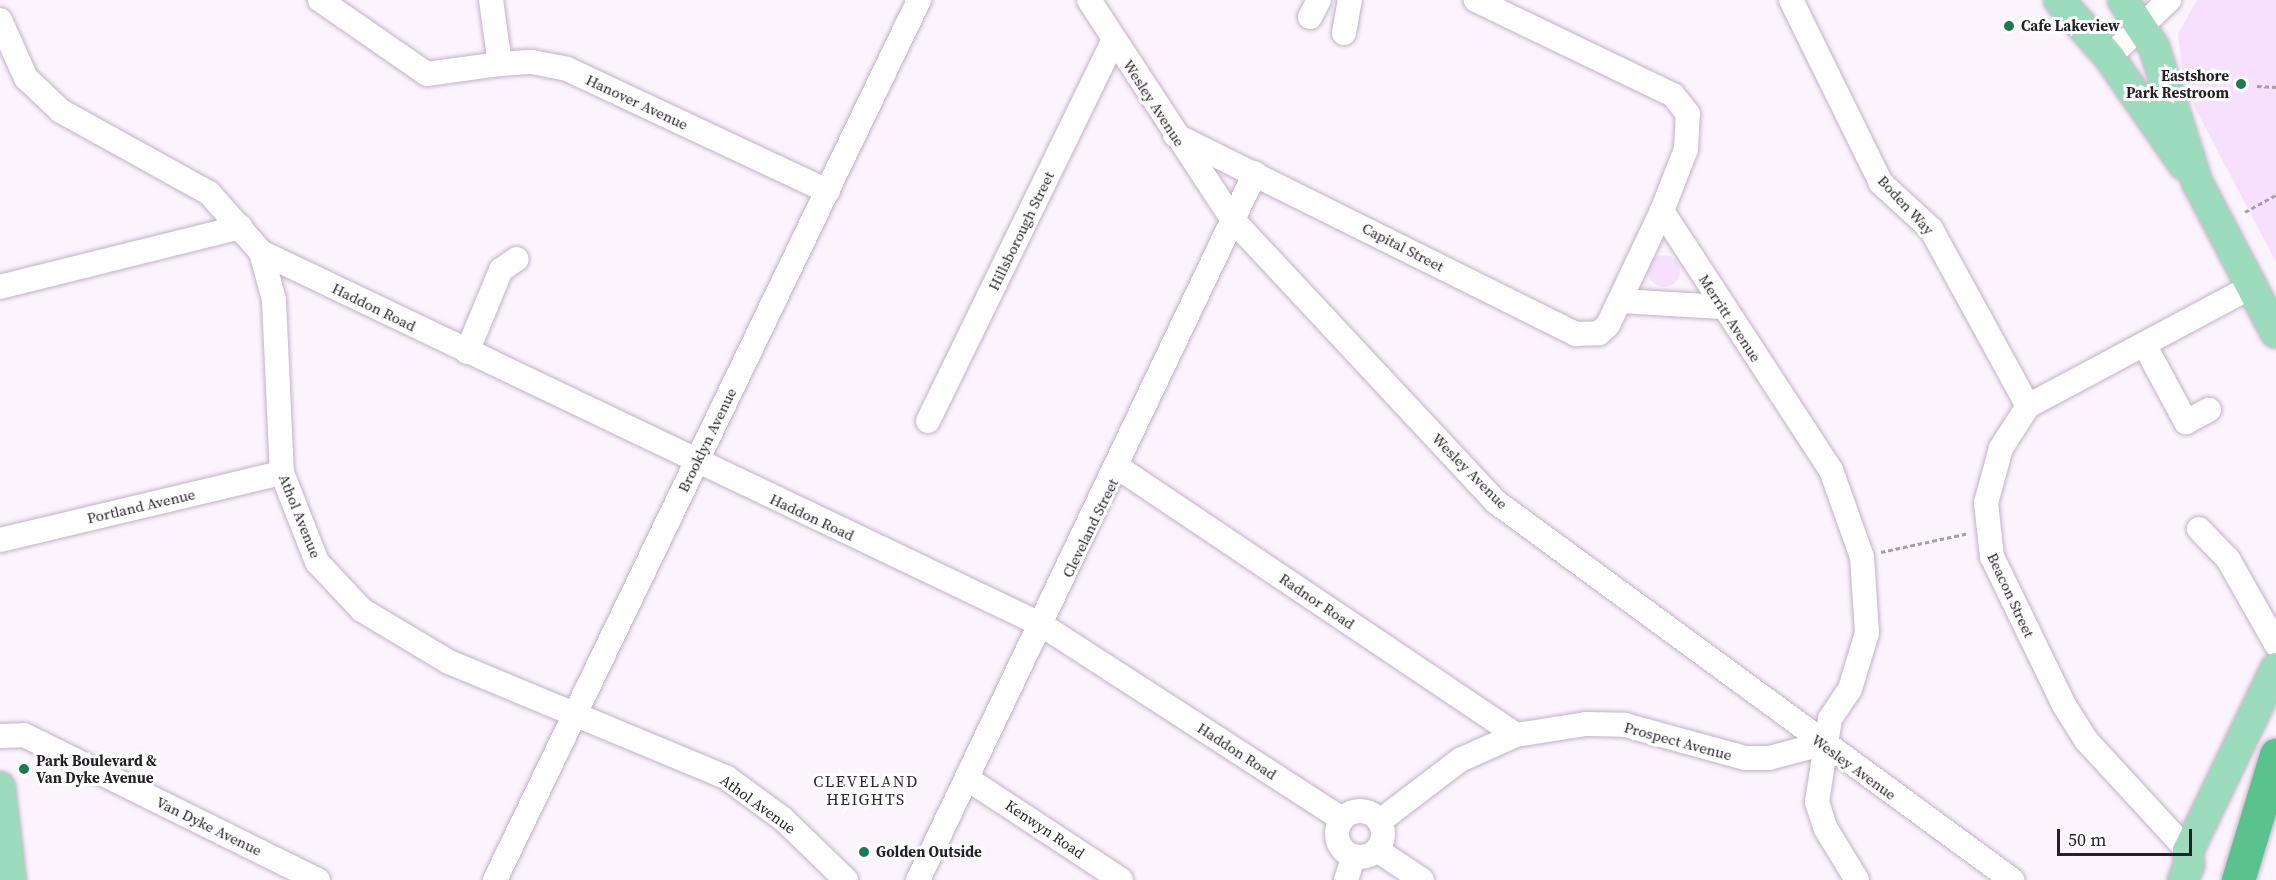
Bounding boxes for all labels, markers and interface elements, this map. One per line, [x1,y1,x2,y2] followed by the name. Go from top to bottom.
[2021,17,2120,35] place label: Cafe Lakeview
[2002,19,2016,33] marker: Cafe Lakeview
[1119,56,1189,150] street label: Wesley Avenue
[2126,66,2229,101] place label: Eastshore Park Restroom
[583,71,691,133] street label: Hanover Avenue
[2234,77,2248,91] marker: Eastshore Park Restroom
[984,169,1058,293] street label: Hillsborough Street
[1874,171,1938,239] street label: Boden Way
[1359,219,1447,275] street label: Capital Street
[1695,271,1765,365] street label: Merritt Avenue
[329,279,419,335] street label: Haddon Road
[674,385,740,495] street label: Brooklyn Avenue
[1428,429,1512,513] street label: Wesley Avenue
[275,471,325,561] street label: Athol Avenue
[1058,476,1122,580] street label: Cleveland Street
[85,485,197,527] street label: Portland Avenue
[767,490,857,544] street label: Haddon Road
[1984,550,2038,640] street label: Beacon Street
[1276,569,1358,633] street label: Radnor Road
[1622,718,1734,764] street label: Prospect Avenue
[1194,719,1280,783] street label: Haddon Road
[1808,730,1900,804] street label: Wesley Avenue
[36,751,157,786] place label: Park Boulevard & Van Dyke Avenue
[17,762,31,776] marker: Park Boulevard & Van Dyke Avenue
[717,771,799,837] street label: Athol Avenue
[813,771,919,809] district label: CLEVELAND HEIGHTS
[153,793,265,859] street label: Van Dyke Avenue
[1002,796,1088,862] street label: Kenwyn Road
[2060,817,2195,855] scale bar
[2068,827,2106,852] text: 50 m
[876,843,982,861] place label: Golden Outside
[857,845,871,859] marker: Golden Outside

